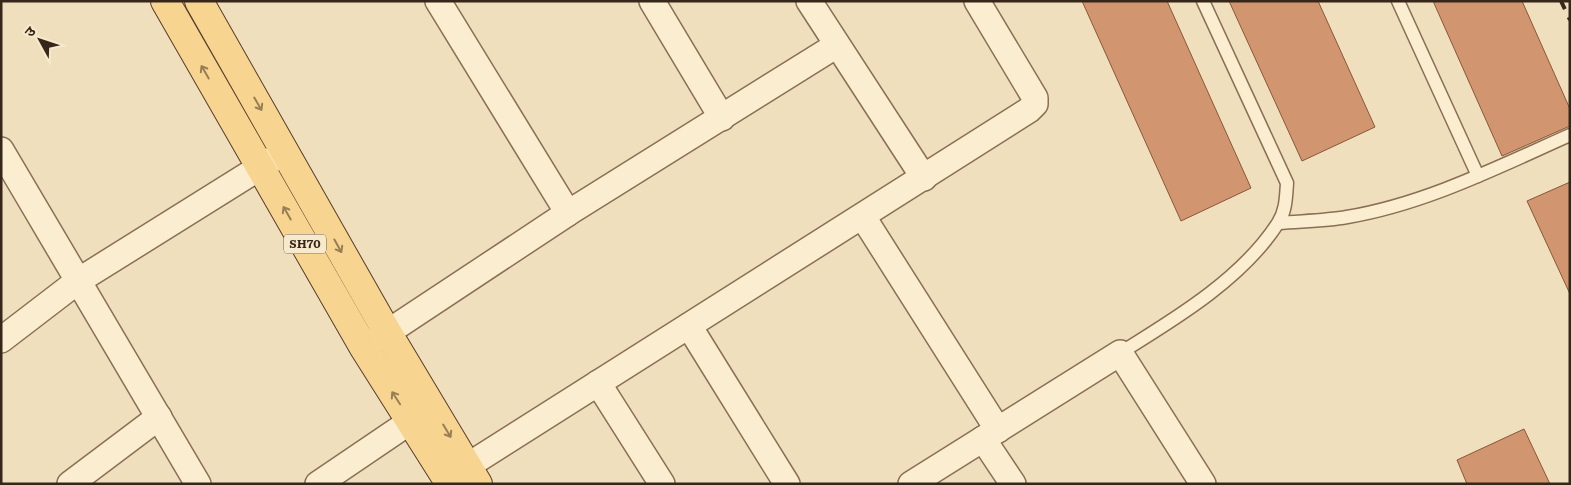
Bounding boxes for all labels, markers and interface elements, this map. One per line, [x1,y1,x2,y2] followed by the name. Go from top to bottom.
[15,15,65,65] north arrow
[19,21,40,41] text: उ
[200,66,210,80] one-way arrow
[253,97,263,112] one-way arrow
[281,206,291,221] one-way arrow
[284,234,326,253] road number: SH70
[334,238,344,252] one-way arrow
[391,391,402,405] one-way arrow
[442,424,452,438] one-way arrow

